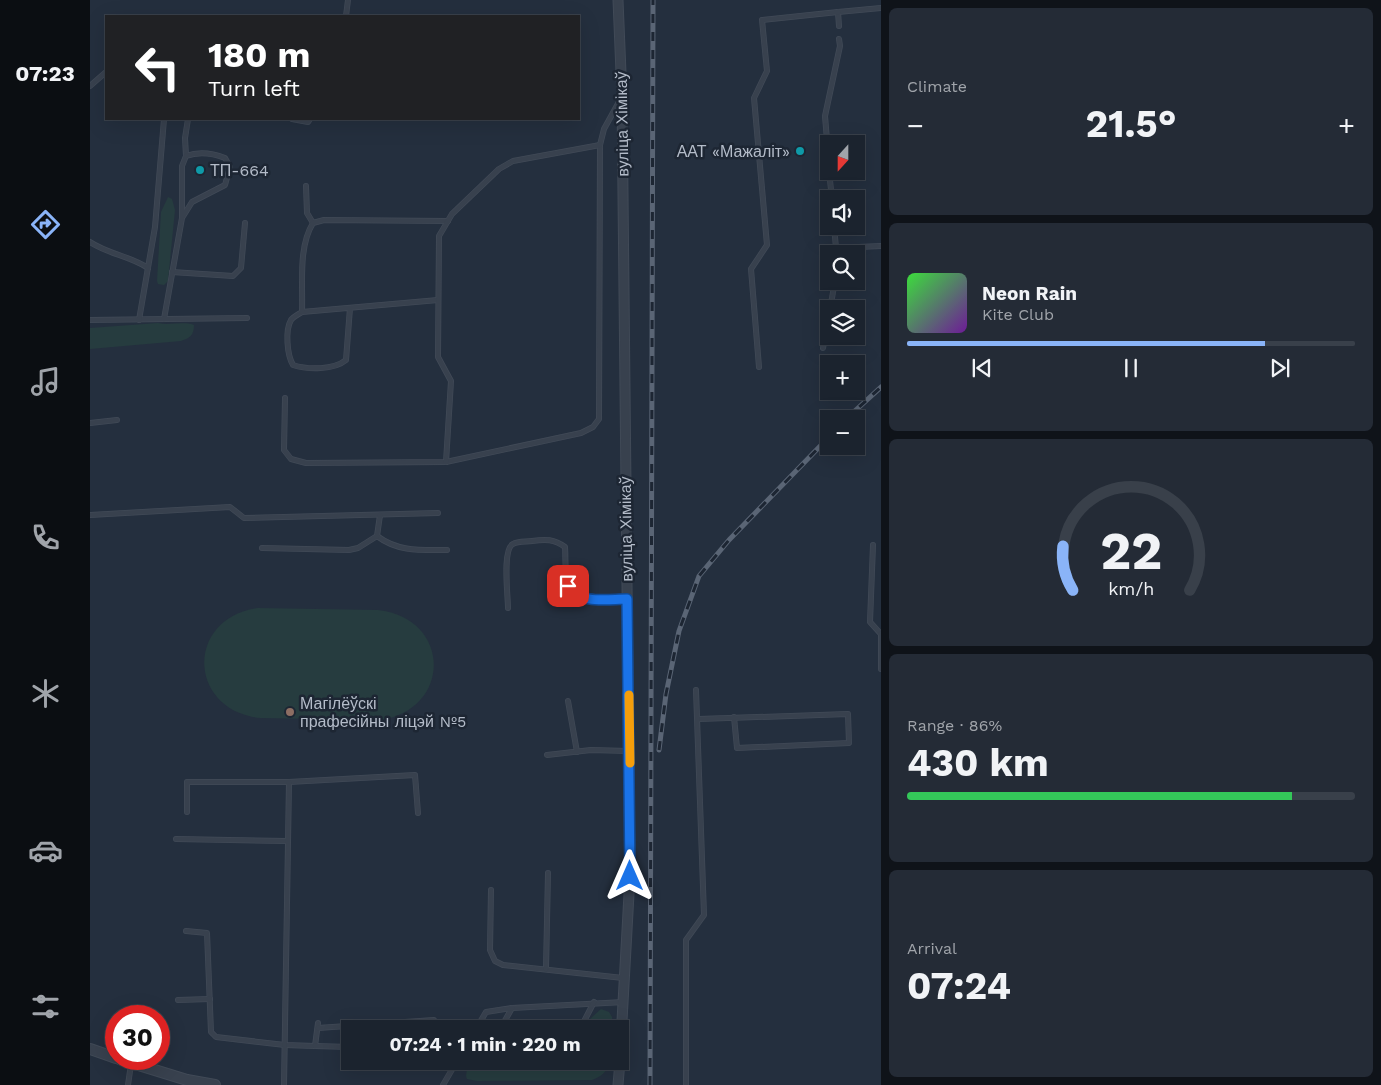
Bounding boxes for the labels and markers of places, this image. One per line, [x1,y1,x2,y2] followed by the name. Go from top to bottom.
[677,142,790,161] place label: ААТ «Мажаліт»
[794,145,806,157] marker: ААТ «Мажаліт»
[210,161,269,180] place label: ТП-664
[194,164,206,176] marker: ТП-664
[547,565,589,607] pin
[300,694,466,731] place label: Магілёўскі прафесійны ліцэй №5
[284,706,296,718] marker: Магілёўскі прафесійны ліцэй №5

